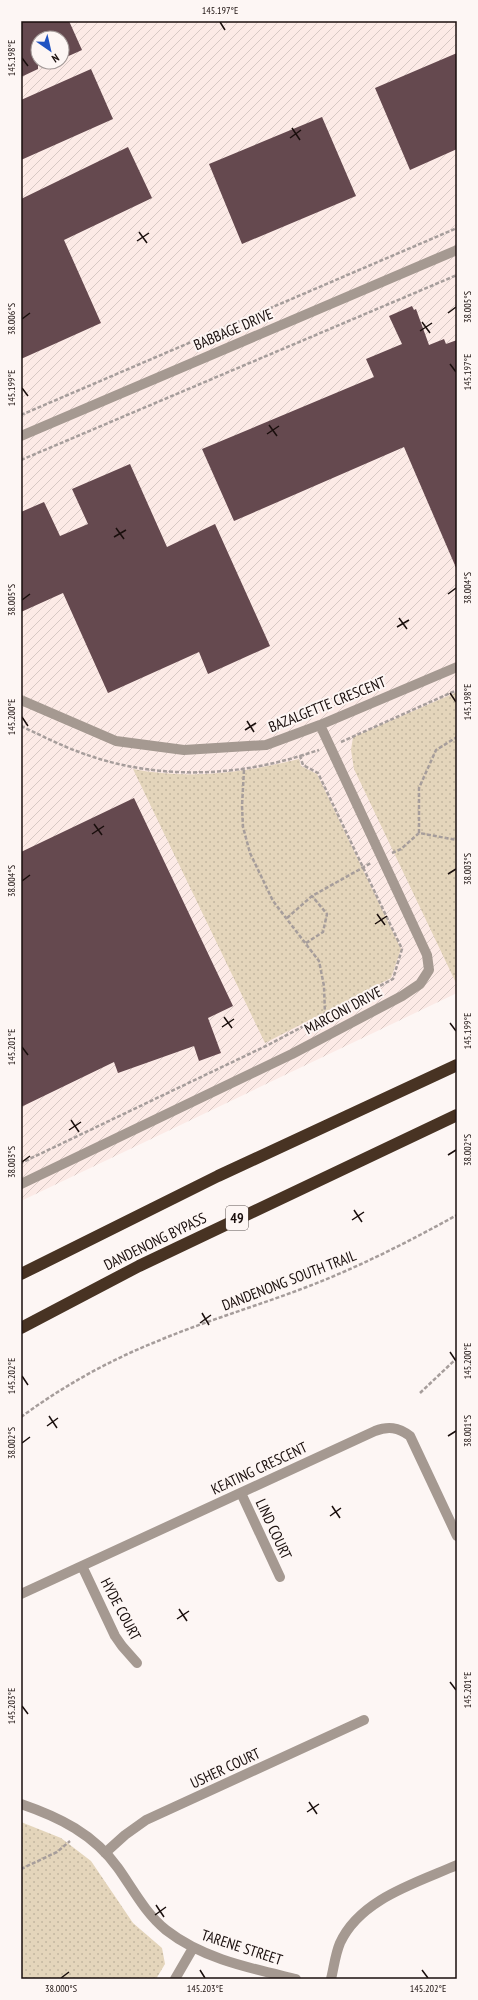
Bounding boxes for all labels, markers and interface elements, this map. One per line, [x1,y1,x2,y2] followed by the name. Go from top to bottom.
[202,4,238,17] text: 145.197°E
[30,30,70,70] north arrow
[5,40,18,76] text: 145.198°E
[49,51,62,66] text: N
[461,291,474,323] text: 38.005°S
[5,303,18,335] text: 38.006°S
[191,304,275,354] street label: BABBAGE DRIVE
[461,354,474,390] text: 145.197°E
[5,370,18,406] text: 145.199°E
[461,572,474,604] text: 38.004°S
[5,584,18,616] text: 38.005°S
[266,672,389,736] street label: BAZALGETTE CRESCENT
[461,684,474,720] text: 145.198°E
[5,699,18,735] text: 145.200°E
[461,853,474,885] text: 38.003°S
[5,865,18,897] text: 38.004°S
[301,982,385,1038] street label: MARCONI DRIVE
[461,1013,474,1049] text: 145.199°E
[5,1029,18,1065] text: 145.201°E
[461,1134,474,1166] text: 38.002°S
[5,1146,18,1178] text: 38.003°S
[226,1206,248,1230] road number: 49
[101,1208,209,1274] street label: DANDENONG BYPASS
[219,1245,360,1314] street label: DANDENONG SOUTH TRAIL
[461,1343,474,1379] text: 145.200°E
[5,1358,18,1394] text: 145.202°E
[461,1415,474,1447] text: 38.001°S
[5,1427,18,1459] text: 38.002°S
[208,1437,310,1499] street label: KEATING CRESCENT
[252,1496,296,1563] street label: LIND COURT
[97,1574,146,1644] street label: HYDE COURT
[461,1672,474,1708] text: 145.201°E
[5,1688,18,1724] text: 145.203°E
[187,1743,263,1792] street label: USHER COURT
[199,1925,285,1969] street label: TARENE STREET
[45,1982,77,1995] text: 38.000°S
[187,1982,223,1995] text: 145.203°E
[410,1982,446,1995] text: 145.202°E

